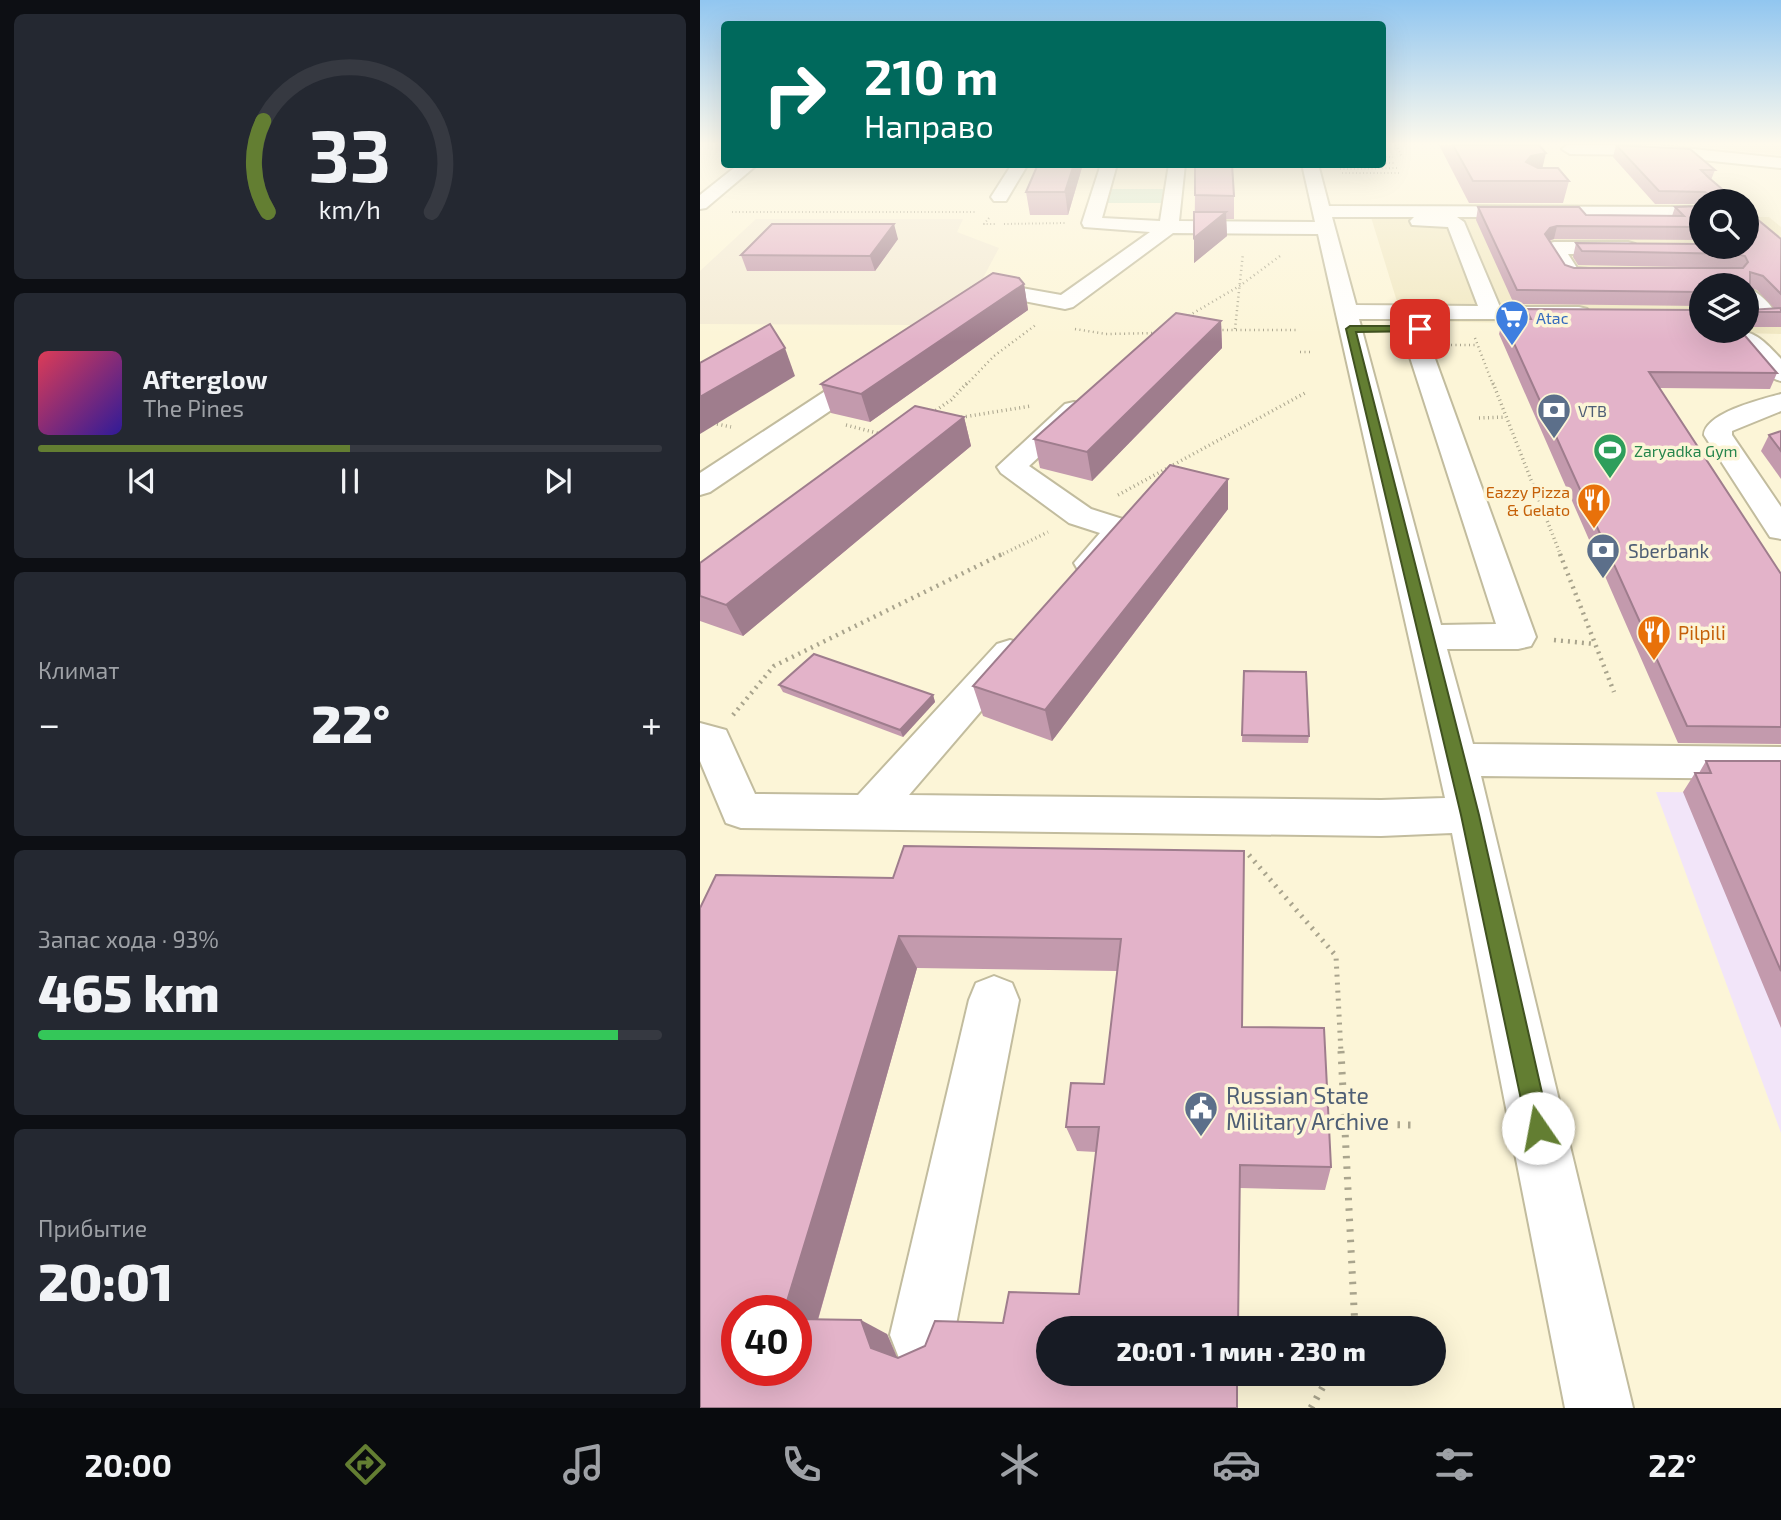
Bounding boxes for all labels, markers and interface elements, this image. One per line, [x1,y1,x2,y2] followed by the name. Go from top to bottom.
[864,46,998,105] text: 210 m
[749,49,840,140] icon: right
[864,106,994,144] text: Направо
[309,110,391,198] text: 33
[1689,189,1759,343] map controls
[1689,189,1759,259] button: search
[319,194,381,224] text: km/h
[1689,273,1759,343] button: layers
[1493,298,1531,347] supermarket icon: Atac
[1390,299,1450,359] pin
[1536,308,1569,327] place label: Atac
[1401,310,1439,348] icon: arrive
[143,363,268,394] text: Afterglow
[1535,391,1573,440] bank icon: VTB
[143,394,244,422] text: The Pines
[1578,401,1607,420] place label: VTB
[1591,431,1629,480] sports icon: Zaryadka Gym
[1634,441,1738,460] place label: Zaryadka Gym
[123,462,161,500] icon: previous
[331,462,369,500] icon: pause
[539,462,577,500] icon: next
[1575,481,1613,530] restaurant icon: Eazzy Pizza & Gelato
[1486,482,1570,519] place label: Eazzy Pizza & Gelato
[1584,531,1622,580] bank icon: Sberbank
[1628,539,1710,562] place label: Sberbank
[1635,613,1673,662] restaurant icon: Pilpili
[1678,621,1726,644] place label: Pilpili
[38,656,119,684] text: Климат
[311,691,390,753] text: 22°
[38,700,60,746] text: −
[641,700,662,746] text: +
[38,925,219,953] text: Запас хода · 93%
[38,960,220,1022] text: 465 km
[1226,1081,1389,1135] place label: Russian State Military Archive
[1182,1089,1220,1138] public building icon: Russian State Military Archive
[1501,1091,1575,1165] position arrow
[38,1214,147,1242] text: Прибытие
[38,1249,173,1311] text: 20:01
[721,1295,812,1386] speed limit sign: 40
[1116,1335,1366,1366] text: 20:01 · 1 мин · 230 m
[341,1440,390,1489] icon: directions
[559,1440,608,1489] icon: music
[777,1440,826,1489] icon: phone
[995,1440,1044,1489] icon: climate
[1212,1440,1261,1489] icon: car
[1430,1440,1479,1489] icon: filters
[84,1445,172,1483] text: 20:00
[1648,1445,1697,1483] text: 22°

